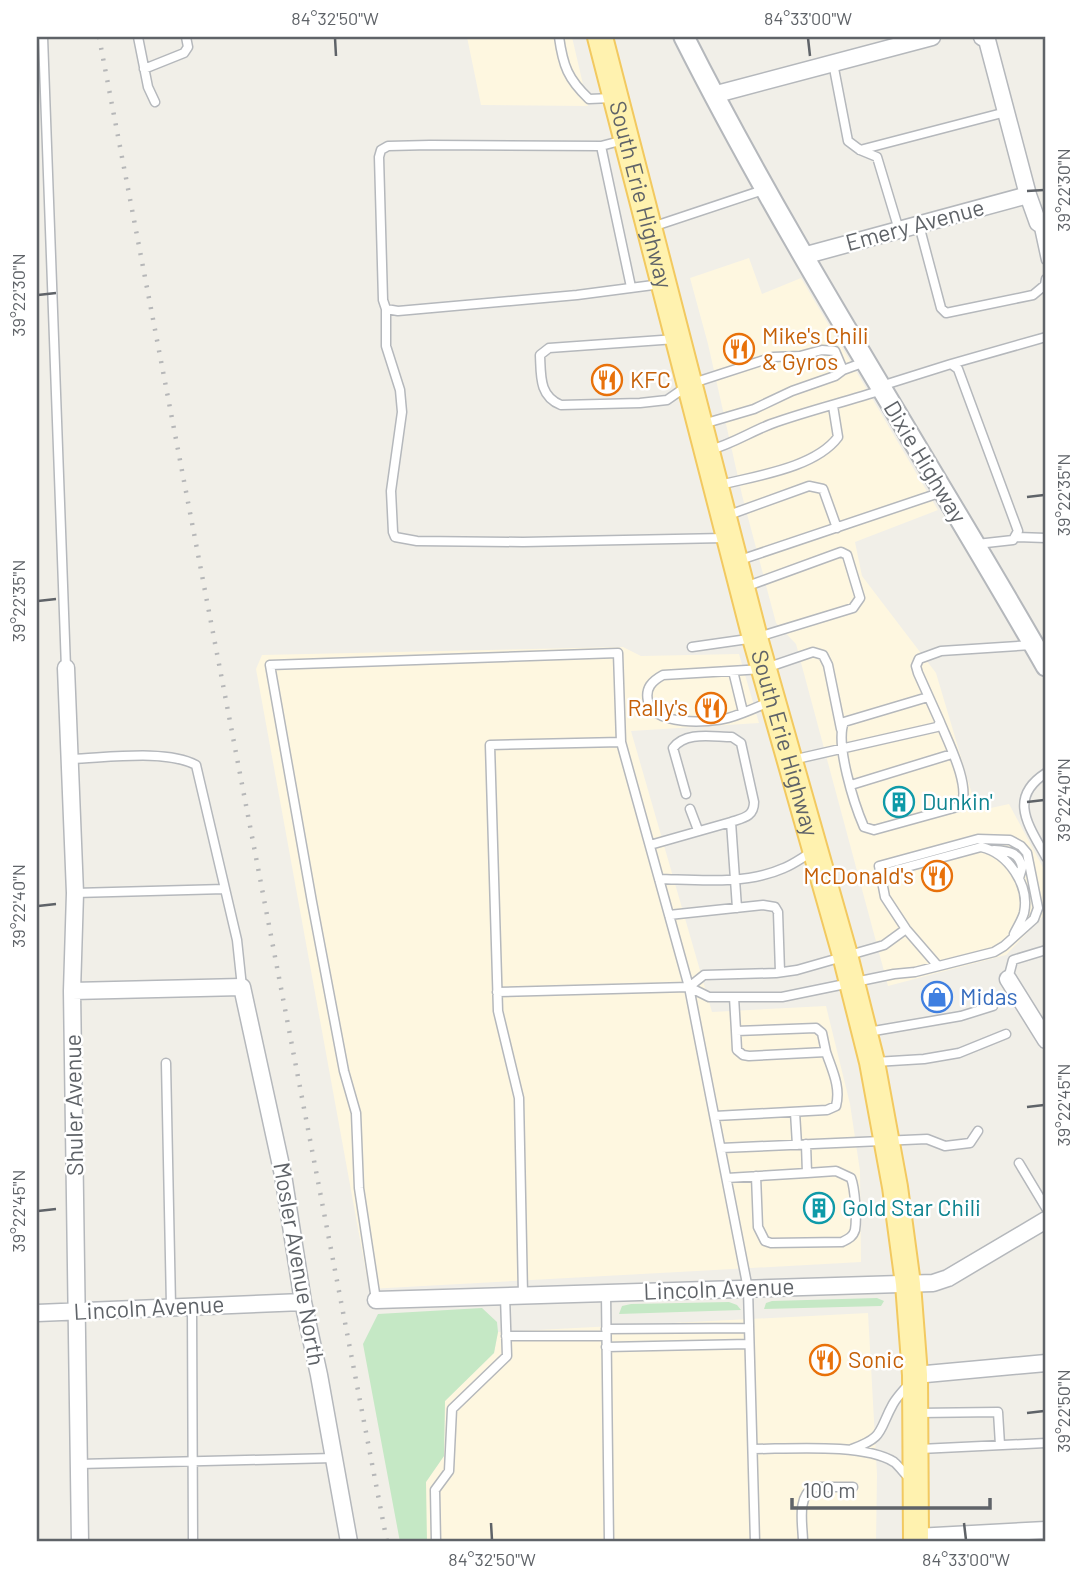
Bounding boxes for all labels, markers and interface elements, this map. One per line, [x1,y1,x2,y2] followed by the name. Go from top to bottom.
[291,7,379,29] text: 84°32'50"W
[764,7,852,29] text: 84°33'00"W
[604,98,679,292] street label: South Erie Highway
[1052,148,1074,232] text: 39°22'30"N
[842,192,987,256] street label: Emery Avenue
[7,253,29,337] text: 39°22'30"N
[762,321,869,375] place label: Mike's Chili & Gyros
[722,332,756,366] restaurant icon: Mike's Chili & Gyros
[590,363,624,397] restaurant icon: KFC
[630,365,671,393] place label: KFC
[878,395,974,528] street label: Dixie Highway
[1052,454,1074,536] text: 39°22'35"N
[7,560,29,642] text: 39°22'35"N
[746,646,826,840] street label: South Erie Highway
[694,691,728,725] restaurant icon: Rally's
[628,693,688,721] place label: Rally's
[1052,758,1074,842] text: 39°22'40"N
[882,785,916,819] building icon: Dunkin'
[922,787,993,815] place label: Dunkin'
[920,859,954,893] restaurant icon: McDonald's
[803,861,914,889] place label: McDonald's
[7,864,29,948] text: 39°22'40"N
[920,980,954,1014] shop icon: Midas
[960,982,1018,1010] place label: Midas
[58,1034,88,1176] street label: Shuler Avenue
[1052,1063,1074,1147] text: 39°22'45"N
[268,1160,332,1368] street label: Mosler Avenue North
[7,1169,29,1253] text: 39°22'45"N
[802,1191,836,1225] building icon: Gold Star Chili
[842,1193,981,1221] place label: Gold Star Chili
[643,1271,795,1305] street label: Lincoln Avenue
[73,1289,225,1325] street label: Lincoln Avenue
[808,1343,842,1377] restaurant icon: Sonic
[848,1345,904,1373] place label: Sonic
[1052,1369,1074,1453] text: 39°22'50"N
[792,1467,990,1511] scale bar
[803,1477,856,1502] text: 100 m
[448,1548,536,1570] text: 84°32'50"W
[922,1548,1010,1570] text: 84°33'00"W

